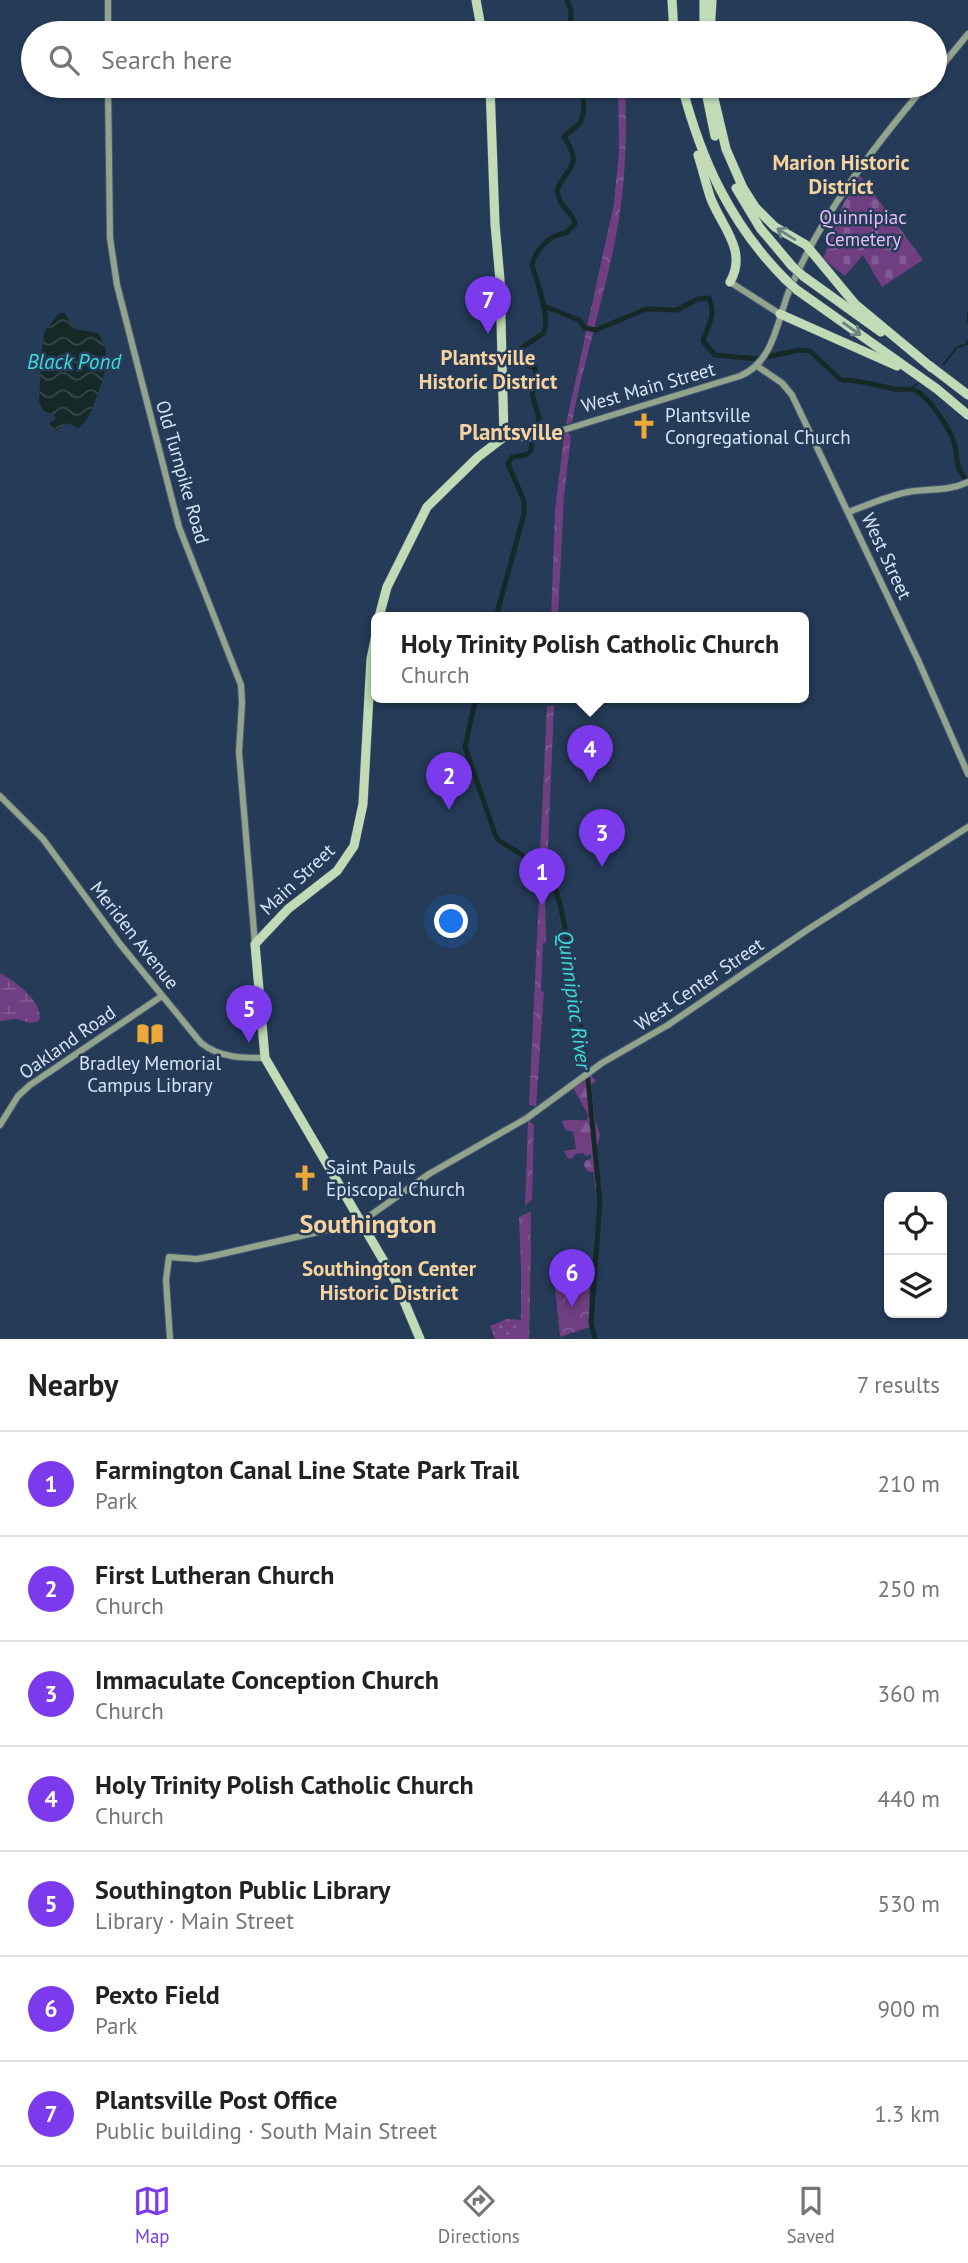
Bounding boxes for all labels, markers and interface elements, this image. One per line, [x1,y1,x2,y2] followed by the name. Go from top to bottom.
[21,21,947,98] search box
[45,41,83,79] icon: search
[101,43,232,76] text: Search here
[772,149,910,200] district label: Marion Historic District
[819,205,907,251] park label: Quinnipiac Cemetery
[777,226,796,241] one-way arrow
[465,276,511,334] pin: 7
[842,322,861,336] one-way arrow
[419,344,558,395] district label: Plantsville Historic District
[27,348,122,375] water label: Black Pond
[579,356,718,418] street label: West Main Street
[151,398,215,546] street label: Old Turnpike Road
[665,403,851,449] place label: Plantsville Congregational Church
[629,411,659,441] church icon: Plantsville Congregational Church
[459,417,563,446] district label: Plantsville
[857,509,918,604] street label: West Street
[371,612,809,703] popup
[401,627,779,660] text: Holy Trinity Polish Catholic Church
[401,660,470,689] text: Church
[567,725,613,783] pin: 4
[426,752,472,810] pin: 2
[579,809,625,867] pin: 3
[255,838,340,920] street label: Main Street
[519,848,565,906] pin: 1
[85,876,185,994] street label: Meriden Avenue
[434,904,468,938] your location
[551,929,598,1073] water label: Quinnipiac River
[630,932,768,1036] street label: West Center Street
[226,985,272,1043] pin: 5
[14,1000,120,1084] street label: Oakland Road
[135,1019,165,1049] library icon: Bradley Memorial Campus Library
[79,1051,221,1097] place label: Bradley Memorial Campus Library
[326,1155,465,1201] place label: Saint Pauls Episcopal Church
[290,1163,320,1193] church icon: Saint Pauls Episcopal Church
[884,1192,947,1318] map controls
[884,1192,947,1255] button: locate
[299,1207,437,1240] district label: Southington
[549,1249,595,1307] pin: 6
[302,1255,477,1306] district label: Southington Center Historic District
[884,1255,947,1318] button: layers
[28,1365,118,1404] text: Nearby
[857,1370,940,1399] text: 7 results
[95,1453,519,1486] text: Farmington Canal Line State Park Trail
[44,1469,58,1498] text: 1
[878,1469,940,1498] text: 210 m
[95,1486,137,1515] text: Park
[95,1558,334,1591] text: First Lutheran Church
[44,1574,58,1603] text: 2
[878,1574,940,1603] text: 250 m
[95,1591,164,1620] text: Church
[95,1663,439,1696] text: Immaculate Conception Church
[44,1679,58,1708] text: 3
[878,1679,940,1708] text: 360 m
[95,1696,164,1725] text: Church
[95,1768,474,1801] text: Holy Trinity Polish Catholic Church
[44,1784,58,1813] text: 4
[878,1784,940,1813] text: 440 m
[95,1801,164,1830] text: Church
[95,1873,391,1906] text: Southington Public Library
[44,1889,58,1918] text: 5
[878,1889,940,1918] text: 530 m
[95,1906,294,1935] text: Library · Main Street
[95,1978,220,2011] text: Pexto Field
[44,1994,58,2023] text: 6
[878,1994,940,2023] text: 900 m
[95,2011,137,2040] text: Park
[95,2083,337,2116] text: Plantsville Post Office
[44,2099,58,2128] text: 7
[874,2099,940,2128] text: 1.3 km
[95,2116,437,2145] text: Public building · South Main Street
[133,2182,171,2248] tab: Map
[438,2182,520,2248] tab: Directions
[786,2182,835,2248] tab: Saved

